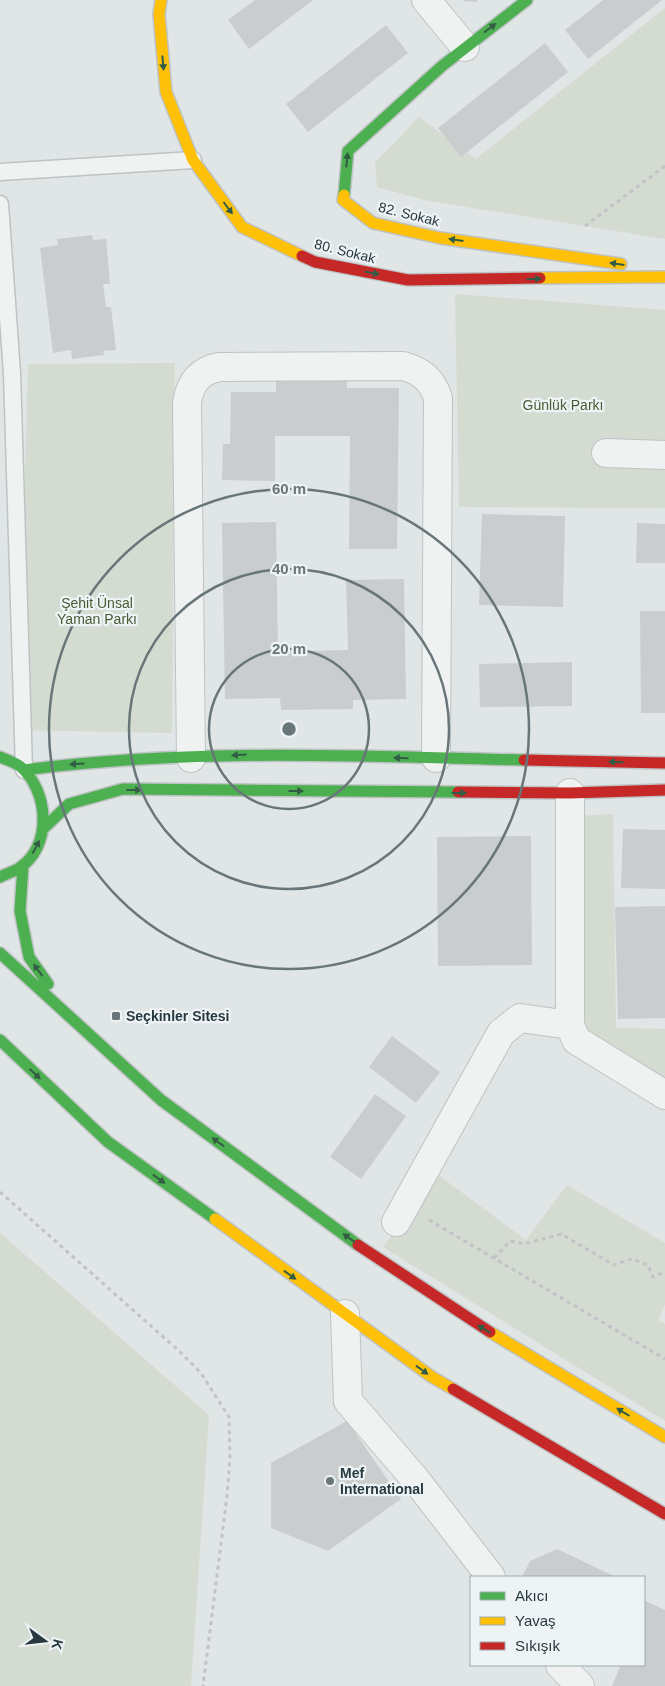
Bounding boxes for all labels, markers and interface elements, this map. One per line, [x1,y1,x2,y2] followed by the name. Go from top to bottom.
[483,22,496,33] one-way arrow
[159,55,167,71] one-way arrow
[343,152,351,168] one-way arrow
[377,199,442,230] street label: 82. Sokak
[223,201,233,215] one-way arrow
[313,236,378,267] street label: 80. Sokak
[448,236,464,244] one-way arrow
[608,259,624,267] one-way arrow
[365,269,380,277] one-way arrow
[526,275,542,283] one-way arrow
[523,397,603,413] park label: Günlük Parkı
[272,480,306,497] text: 60 m
[272,560,306,577] text: 40 m
[57,594,137,627] park label: Şehit Ünsal Yaman Parkı
[272,640,306,657] text: 20 m
[280,720,298,738] centre of rings
[231,751,247,759] one-way arrow
[393,754,409,762] one-way arrow
[608,758,624,766] one-way arrow
[68,761,84,769] one-way arrow
[126,786,142,794] one-way arrow
[288,787,304,795] one-way arrow
[451,789,467,797] one-way arrow
[32,840,40,854] one-way arrow
[33,963,43,977] one-way arrow
[126,1008,230,1024] place label: Seçkinler Sitesi
[110,1010,122,1022] marker: Seçkinler Sitesi
[29,1068,41,1080] one-way arrow
[211,1137,225,1147] one-way arrow
[152,1174,165,1184] one-way arrow
[342,1233,356,1243] one-way arrow
[283,1269,296,1280] one-way arrow
[477,1324,490,1333] one-way arrow
[415,1365,429,1375] one-way arrow
[617,1408,630,1417] one-way arrow
[340,1465,424,1497] place label: Mef International
[324,1475,336,1487] marker: Mef International
[470,1576,645,1666] legend
[515,1587,548,1604] text: Akıcı
[515,1612,556,1629] text: Yavaş
[20,1616,70,1666] north arrow
[49,1637,67,1651] text: K
[515,1637,561,1654] text: Sıkışık

